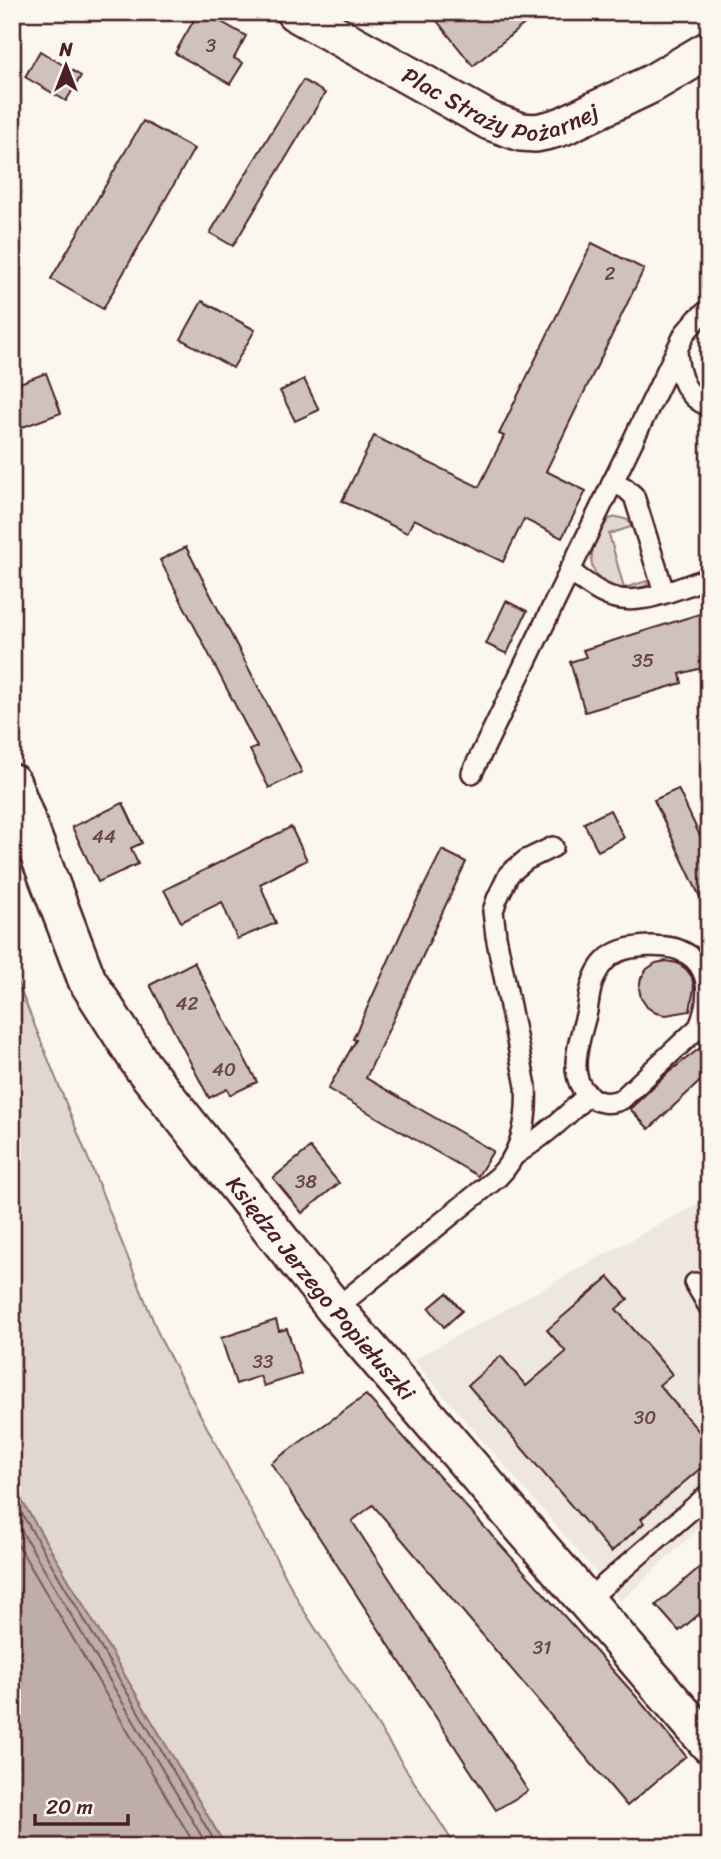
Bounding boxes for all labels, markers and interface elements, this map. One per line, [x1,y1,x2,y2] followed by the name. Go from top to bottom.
[206,29,217,62] house number: 3
[32,32,102,102] north arrow
[58,33,73,66] text: N
[394,55,606,154] street label: Plac Straży Pożarnej
[605,257,616,290] house number: 2
[632,644,654,677] house number: 35
[92,820,116,853] house number: 44
[176,987,198,1020] house number: 42
[212,1053,236,1086] house number: 40
[295,1165,317,1198] house number: 38
[215,1166,427,1411] street label: Księdza Jerzego Popiełuszki
[253,1345,274,1378] house number: 33
[634,1401,656,1434] house number: 30
[533,1631,551,1664] house number: 31
[35,1782,128,1826] scale bar
[46,1788,93,1826] text: 20 m

